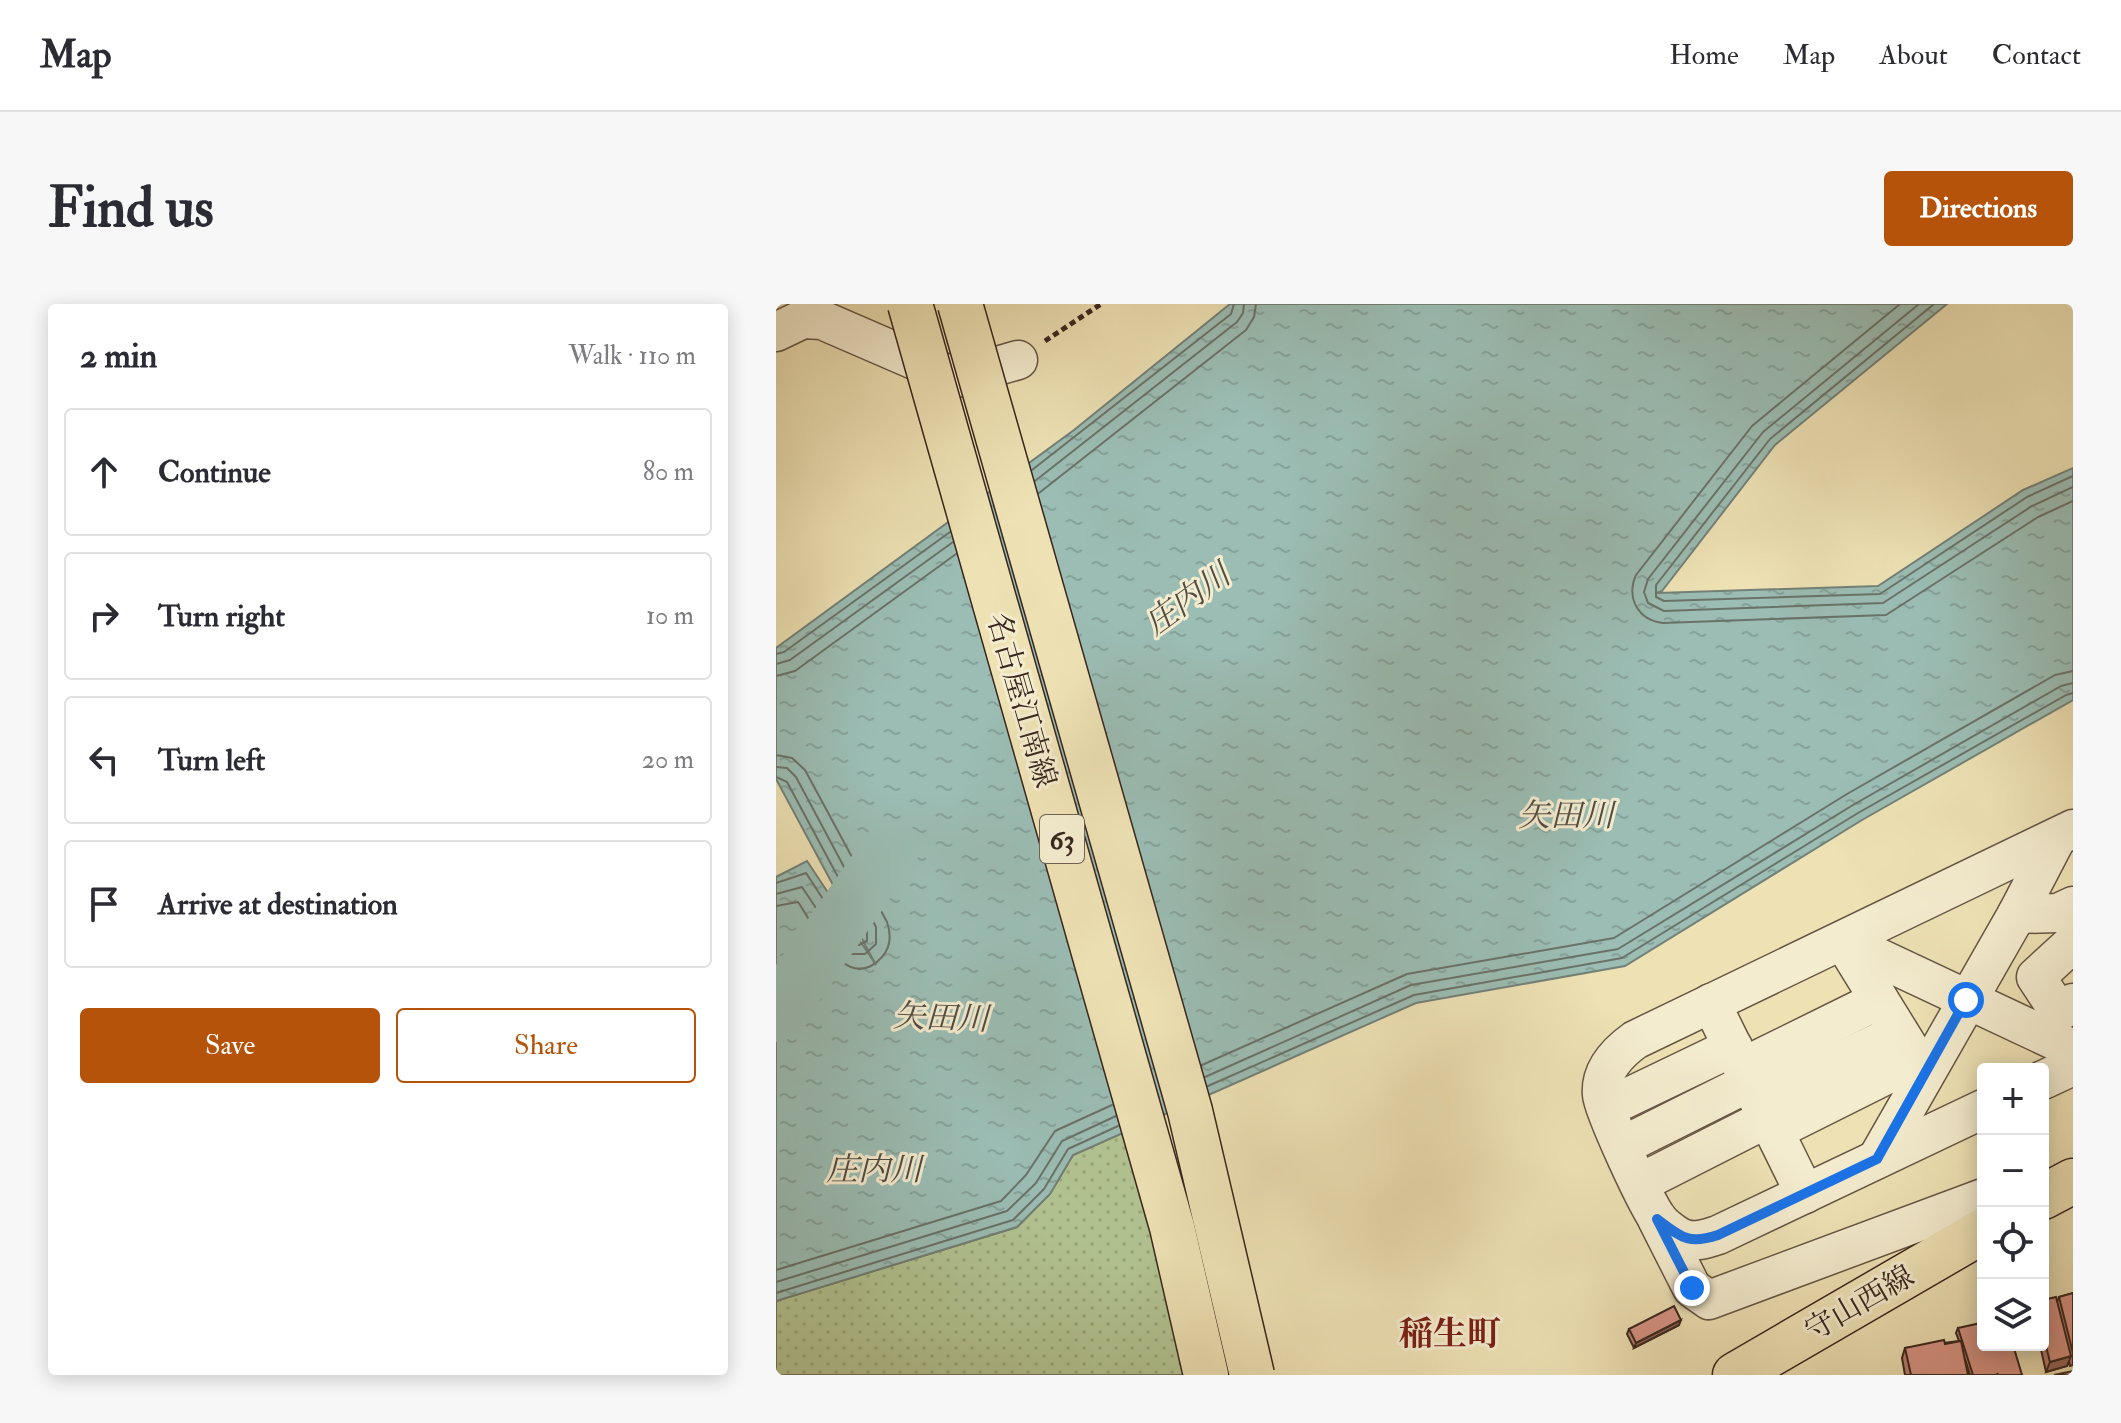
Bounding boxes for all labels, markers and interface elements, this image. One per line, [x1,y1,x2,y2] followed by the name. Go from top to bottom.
[40,31,111,79] text: Map
[1669,38,1739,73] text: Home
[1783,38,1835,73] text: Map
[1879,38,1948,73] text: About
[1992,38,2081,73] text: Contact
[1884,171,2073,246] button: Directions
[48,173,214,244] text: Find us
[80,335,157,378] text: 2 min
[569,340,696,372] text: Walk · 110 m
[82,450,126,494] icon: ahead
[158,454,271,491] text: Continue
[643,456,694,488] text: 80 m
[1137,554,1241,644] water label: 庄内川
[82,594,126,638] icon: right
[158,598,285,635] text: Turn right
[646,600,694,632] text: 10 m
[979,609,1064,792] street label: 名古屋江南線
[82,738,126,782] icon: left
[158,742,265,779] text: Turn left
[642,744,694,776] text: 20 m
[1518,796,1617,836] water label: 矢田川
[1040,815,1084,863] road number: 63
[82,882,126,926] icon: arrive
[158,886,398,923] text: Arrive at destination
[1948,982,1984,1018] route start
[892,996,993,1040] water label: 矢田川
[80,1008,380,1083] button: Save
[396,1008,696,1083] button: Share
[1977,1063,2049,1351] map controls
[1977,1063,2049,1135] button: +
[1977,1135,2049,1207] button: −
[826,1150,925,1190] water label: 庄内川
[1977,1207,2049,1279] button: locate
[1798,1257,1920,1349] street label: 守山西線
[1674,1270,1710,1306] route end
[1977,1279,2049,1351] button: layers
[1399,1313,1501,1356] district label: 稲生町

